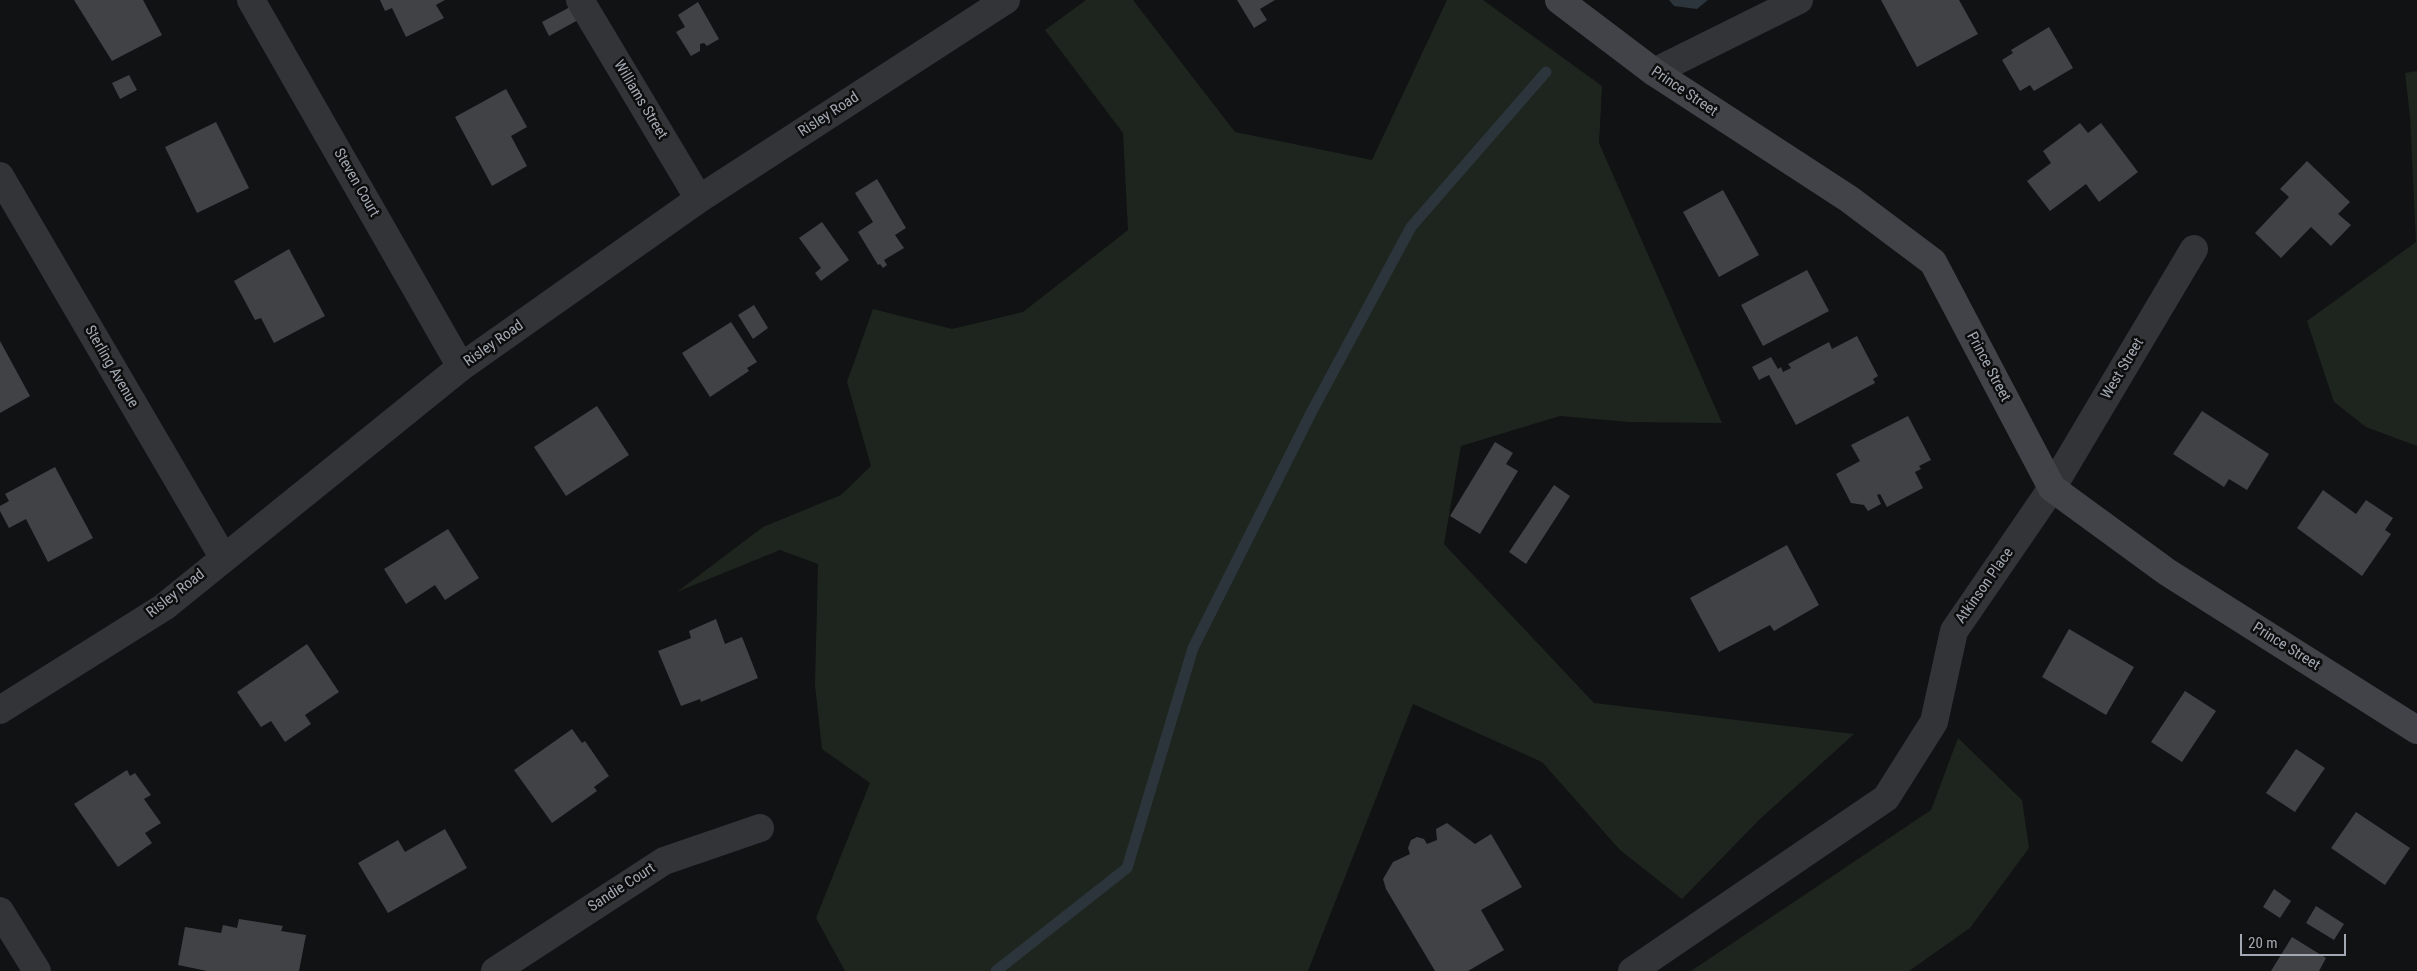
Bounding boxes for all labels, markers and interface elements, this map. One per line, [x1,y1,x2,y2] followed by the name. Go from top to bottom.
[609,57,671,143] street label: Williams Street
[1647,63,1721,121] street label: Prince Street
[795,89,863,141] street label: Risley Road
[329,146,383,220] street label: Steven Court
[461,317,527,371] street label: Risley Road
[80,323,142,411] street label: Sterling Avenue
[1962,329,2014,405] street label: Prince Street
[2098,335,2148,403] street label: West Street
[1952,545,2018,627] street label: Atkinson Place
[143,566,209,622] street label: Risley Road
[2249,619,2323,675] street label: Prince Street
[585,860,659,916] street label: Sandie Court
[2242,924,2348,956] scale bar
[2248,934,2278,952] text: 20 m

